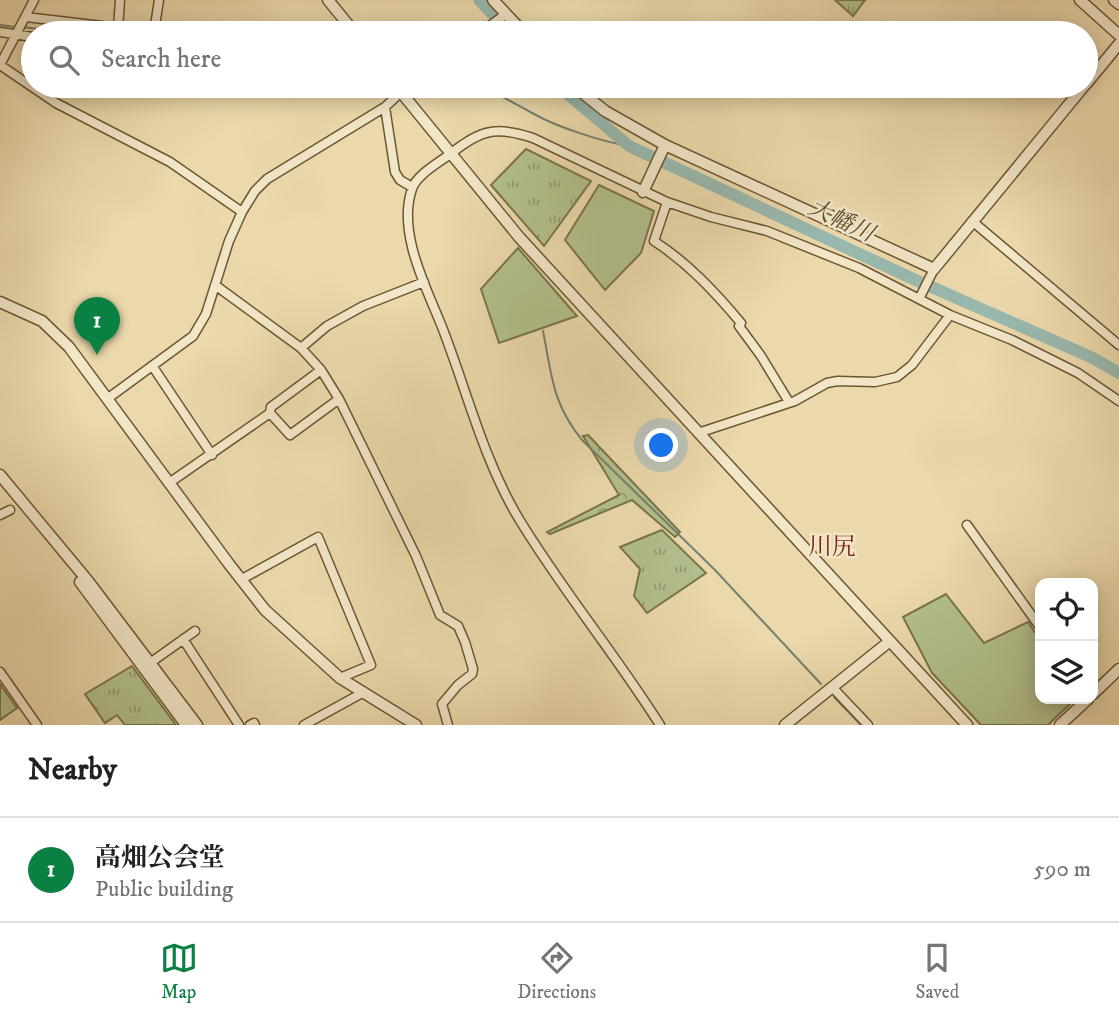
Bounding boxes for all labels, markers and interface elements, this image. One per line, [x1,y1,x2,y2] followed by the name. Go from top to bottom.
[21,21,1098,98] search box
[45,41,83,79] icon: search
[101,43,221,76] text: Search here
[804,193,881,250] water label: 大幡川
[74,297,120,355] pin: 1
[644,428,678,462] your location
[808,532,856,562] district label: 川尻
[1035,578,1098,704] map controls
[1035,578,1098,641] button: locate
[1035,641,1098,704] button: layers
[28,752,117,789] text: Nearby
[95,842,225,875] text: 高畑公会堂
[47,855,55,884] text: 1
[1034,855,1091,884] text: 590 m
[95,875,233,904] text: Public building
[160,939,198,1004] tab: Map
[517,939,596,1004] tab: Directions
[916,939,959,1004] tab: Saved

